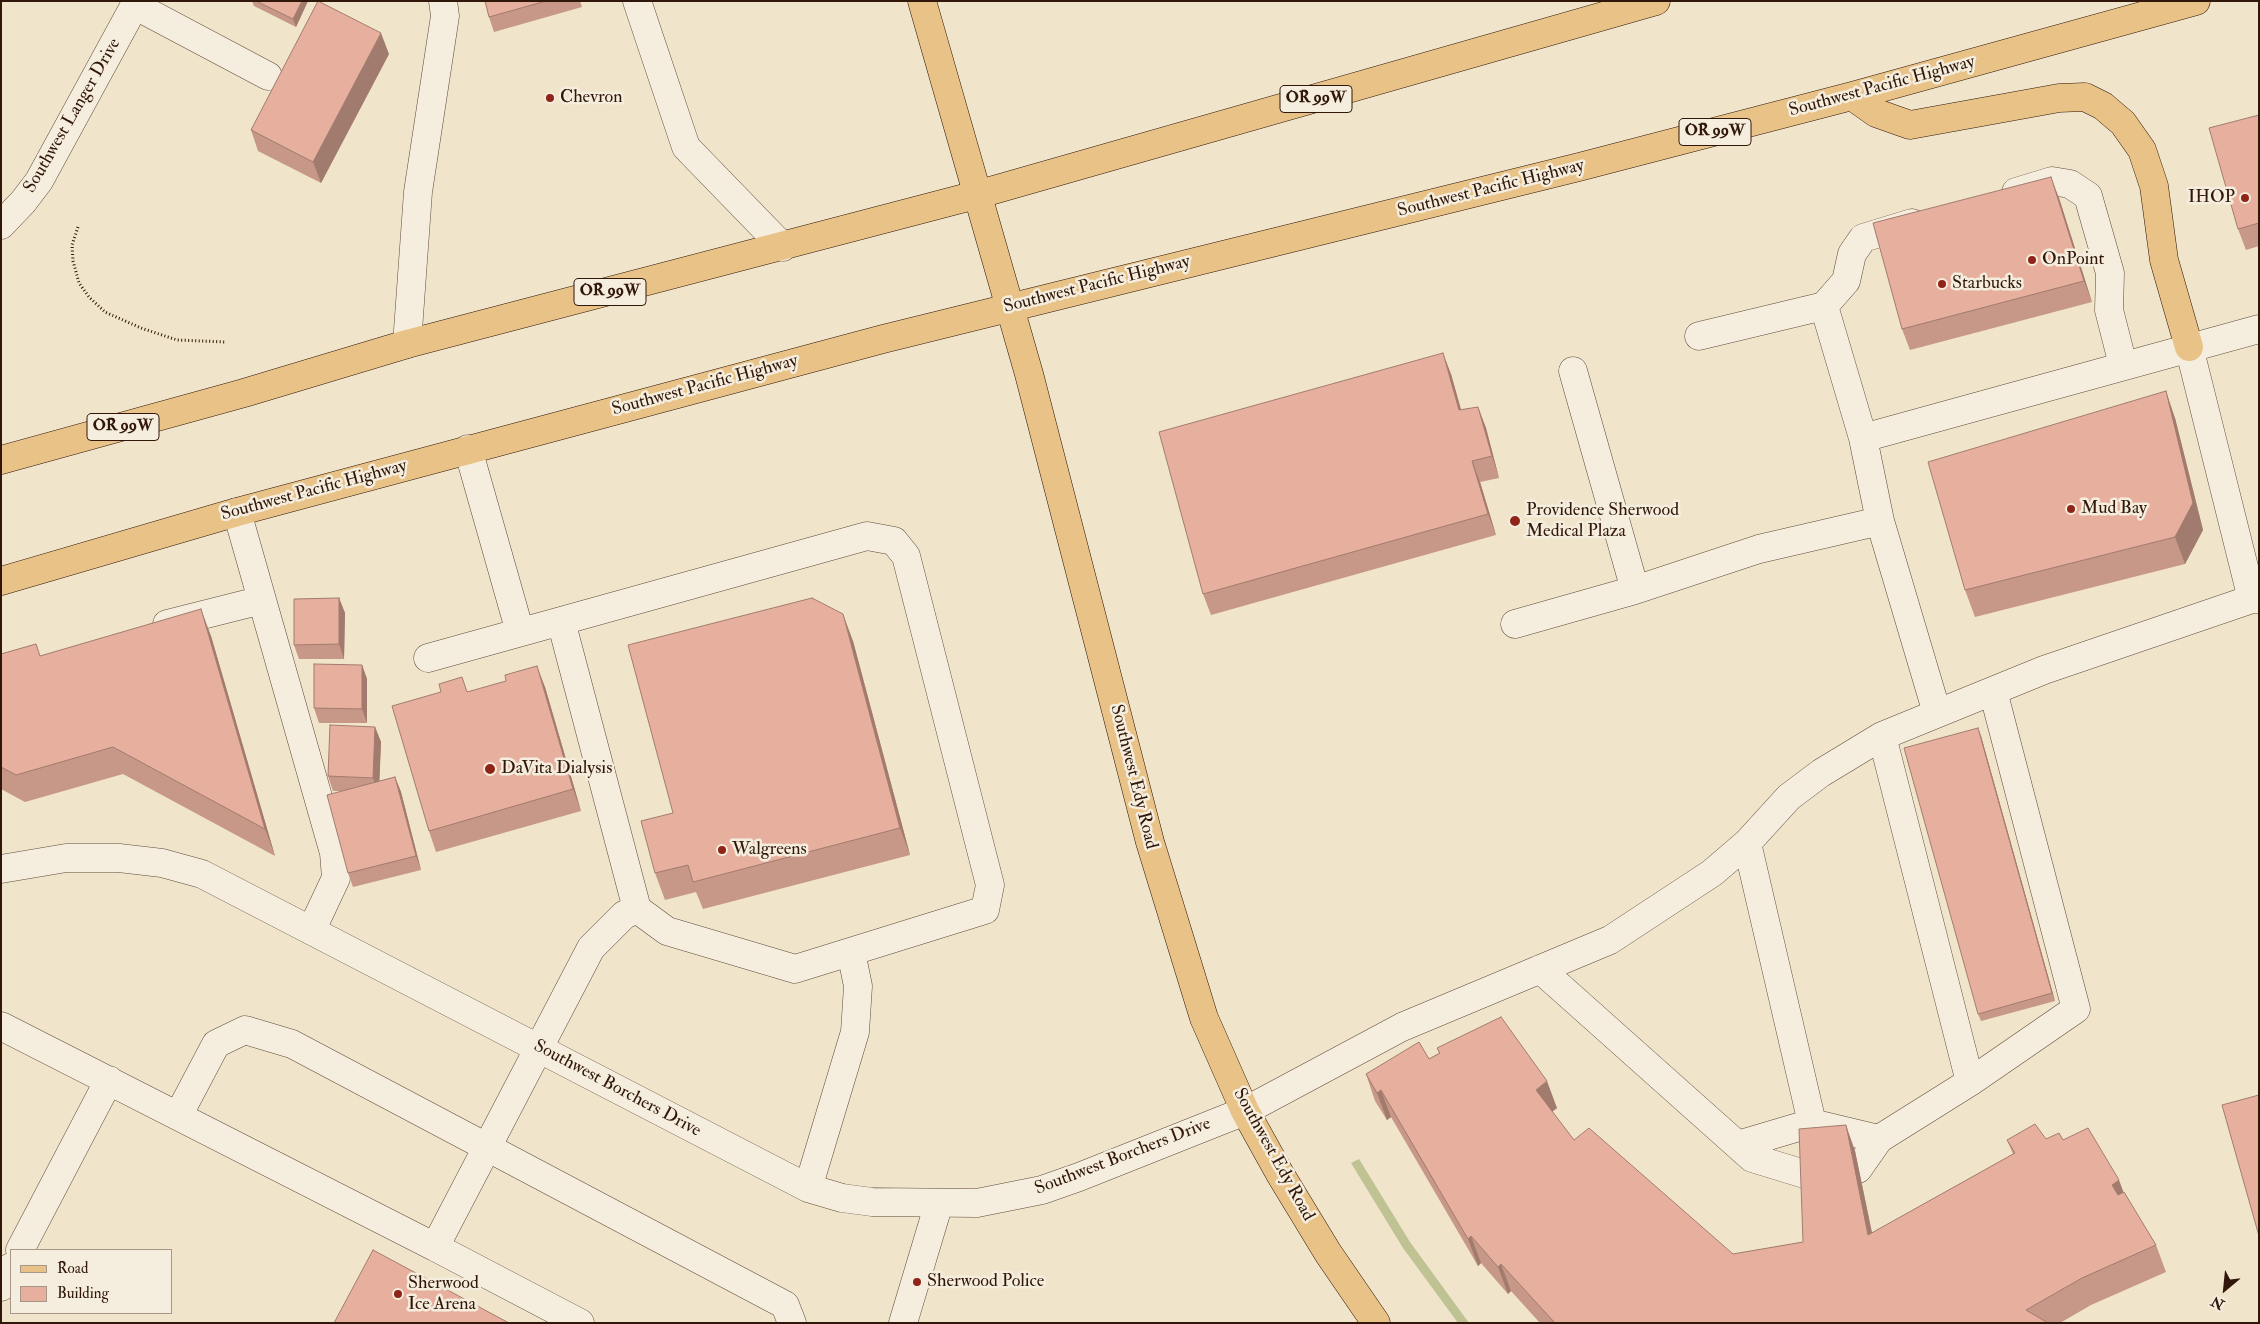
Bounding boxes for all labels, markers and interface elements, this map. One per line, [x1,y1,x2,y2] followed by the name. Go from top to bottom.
[20,35,126,197] street label: Southwest Langer Drive
[1787,52,1977,122] street label: Southwest Pacific Highway
[1280,86,1352,112] road number: OR 99W
[560,87,622,109] place label: Chevron
[544,92,556,104] marker: Chevron
[1679,118,1751,146] road number: OR 99W
[1395,155,1587,223] street label: Southwest Pacific Highway
[2188,187,2235,209] place label: IHOP
[2239,192,2251,204] marker: IHOP
[2042,249,2104,271] place label: OnPoint
[1001,251,1193,319] street label: Southwest Pacific Highway
[2026,254,2038,266] marker: OnPoint
[1952,273,2022,295] place label: Starbucks
[574,278,646,306] road number: OR 99W
[1936,278,1948,290] marker: Starbucks
[610,351,800,421] street label: Southwest Pacific Highway
[87,414,159,441] road number: OR 99W
[219,456,409,526] street label: Southwest Pacific Highway
[2081,498,2147,520] place label: Mud Bay
[1526,500,1679,542] place label: Providence Sherwood Medical Plaza
[2065,503,2077,515] marker: Mud Bay
[1508,514,1522,528] marker: Providence Sherwood Medical Plaza
[1105,702,1161,852] street label: Southwest Edy Road
[501,758,612,780] place label: DaVita Dialysis
[483,762,497,776] marker: DaVita Dialysis
[732,839,807,861] place label: Walgreens
[716,844,728,856] marker: Walgreens
[530,1036,704,1142] street label: Southwest Borchers Drive
[1228,1085,1318,1225] street label: Southwest Edy Road
[1032,1114,1214,1200] street label: Southwest Borchers Drive
[10,1249,172,1314] legend
[57,1259,88,1278] text: Road
[2200,1264,2250,1314] north arrow
[927,1271,1044,1293] place label: Sherwood Police
[408,1273,479,1316] place label: Sherwood Ice Arena
[911,1276,923,1288] marker: Sherwood Police
[57,1284,109,1303] text: Building
[392,1288,404,1300] marker: Sherwood Ice Arena
[2208,1292,2227,1313] text: N

